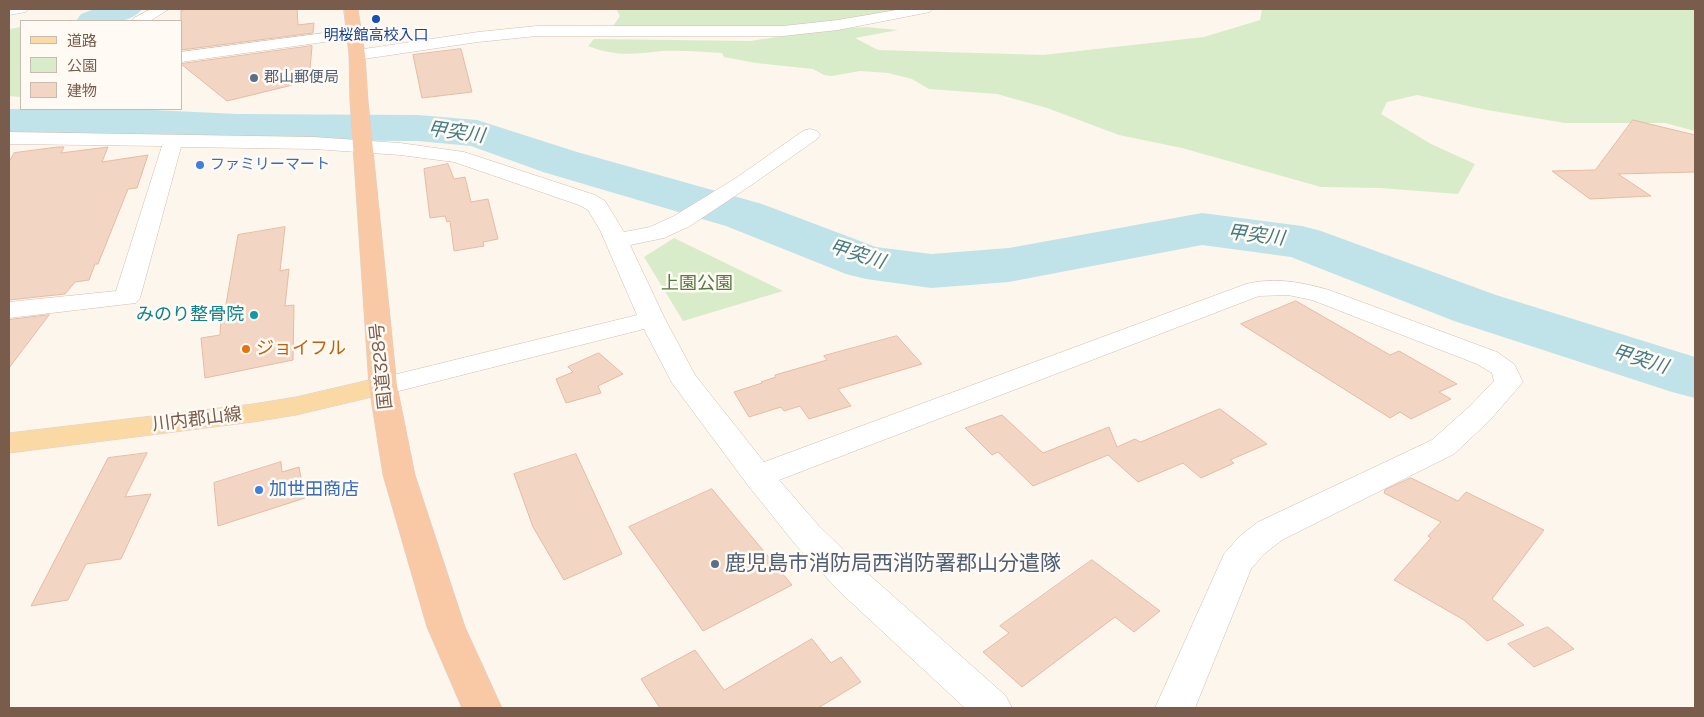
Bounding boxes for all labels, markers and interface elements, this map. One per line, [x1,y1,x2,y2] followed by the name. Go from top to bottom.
[370,13,382,25] marker: 明桜館高校入口
[20,20,182,110] legend
[324,27,428,45] place label: 明桜館高校入口
[67,31,97,50] text: 道路
[67,56,97,75] text: 公園
[264,69,339,87] place label: 郡山郵便局
[248,72,260,84] marker: 郡山郵便局
[67,81,97,100] text: 建物
[426,118,486,148] water label: 甲突川
[210,156,330,174] place label: ファミリーマート
[194,159,206,171] marker: ファミリーマート
[1226,221,1286,251] water label: 甲突川
[826,236,888,274] water label: 甲突川
[661,273,733,295] park label: 上園公園
[136,304,244,326] place label: みのり整骨院
[248,309,260,321] marker: みのり整骨院
[367,322,397,410] street label: 国道328号
[256,338,346,360] place label: ジョイフル
[1609,341,1671,379] water label: 甲突川
[240,343,252,355] marker: ジョイフル
[151,404,243,436] street label: 川内郡山線
[269,479,359,501] place label: 加世田商店
[253,484,265,496] marker: 加世田商店
[725,551,1061,577] place label: 鹿児島市消防局西消防署郡山分遣隊
[709,558,721,570] marker: 鹿児島市消防局西消防署郡山分遣隊

